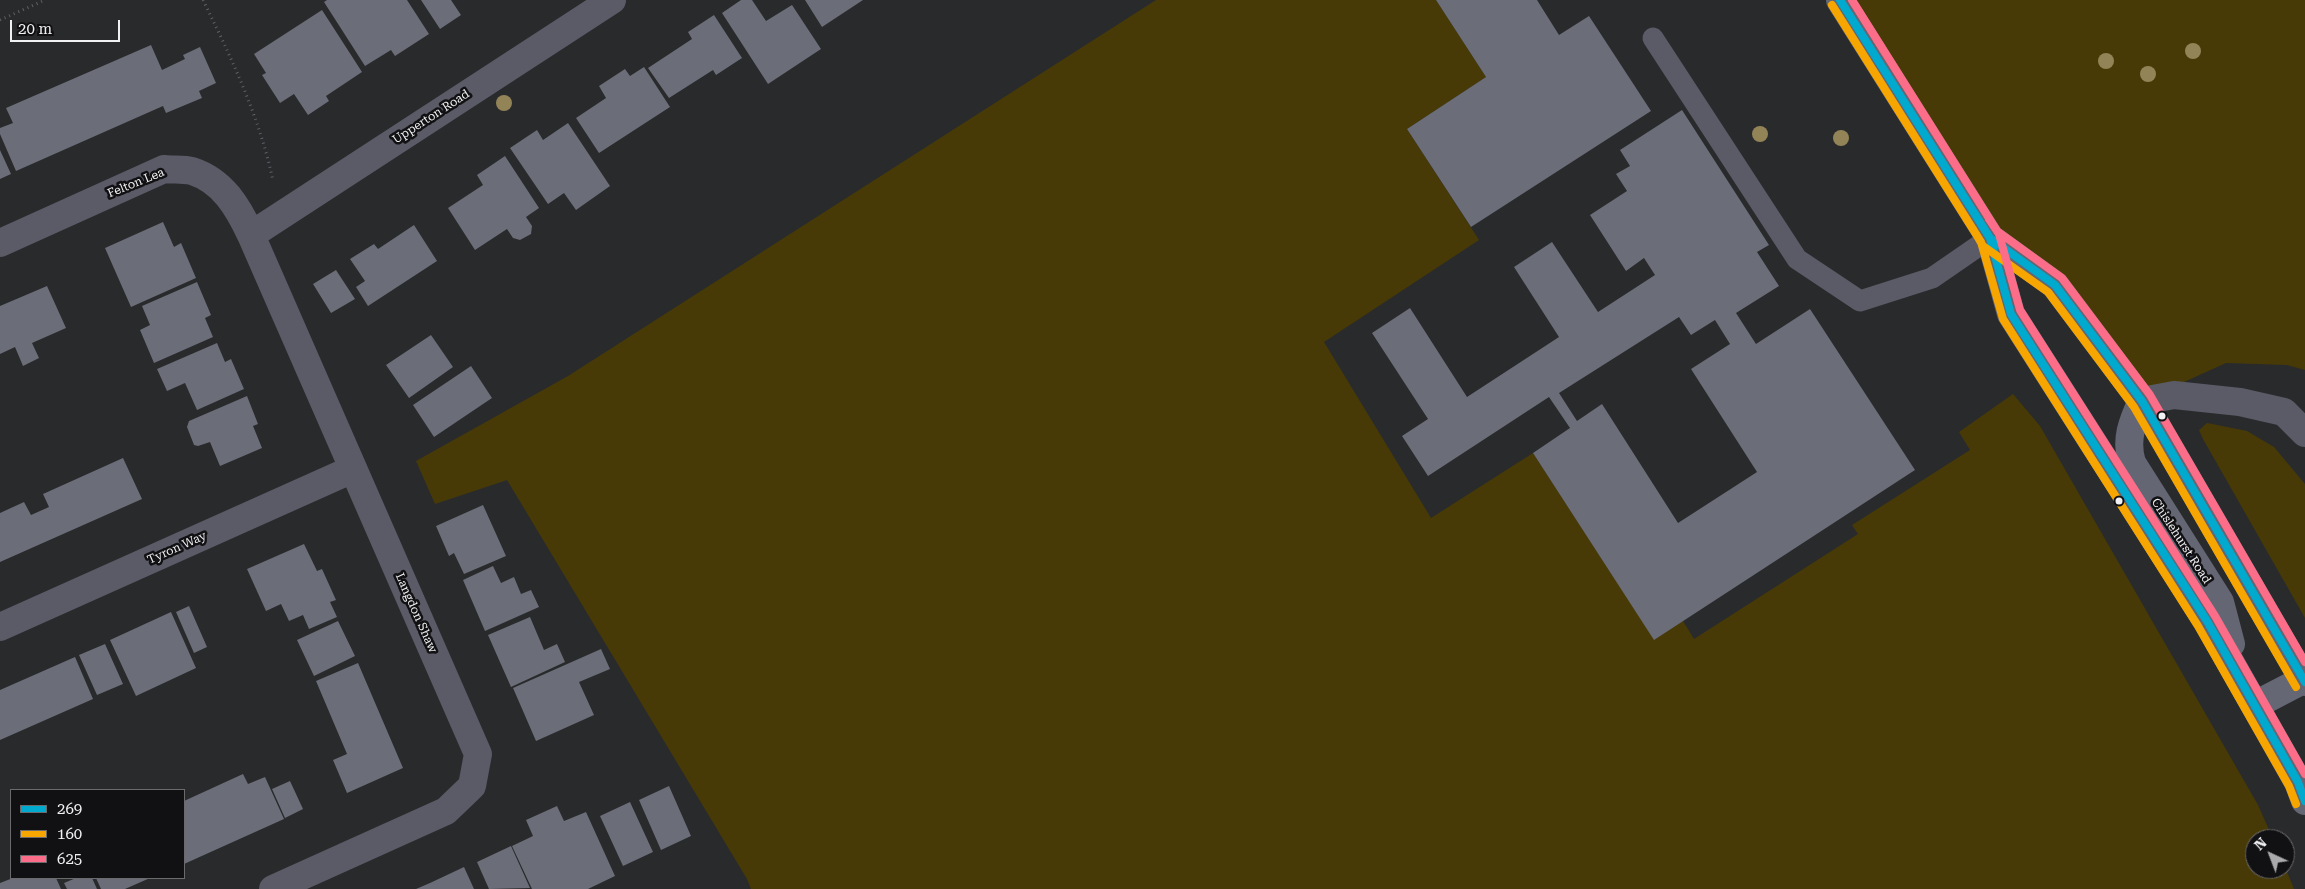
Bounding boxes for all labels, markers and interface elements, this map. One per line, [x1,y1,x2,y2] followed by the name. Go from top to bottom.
[12,10,122,42] scale bar
[18,20,52,38] text: 20 m
[390,87,472,147] street label: Upperton Road
[106,165,166,201] street label: Felton Lea
[2157,411,2167,421] unlabelled marker
[2114,496,2124,506] unlabelled marker
[2148,496,2214,586] street label: Chislehurst Road
[145,529,209,567] street label: Tyron Way
[392,571,440,655] street label: Langdon Shaw
[10,789,185,879] legend
[57,800,82,818] text: 269
[57,825,82,843] text: 160
[2245,829,2295,879] north arrow
[2251,834,2270,853] text: N
[57,850,82,868] text: 625

